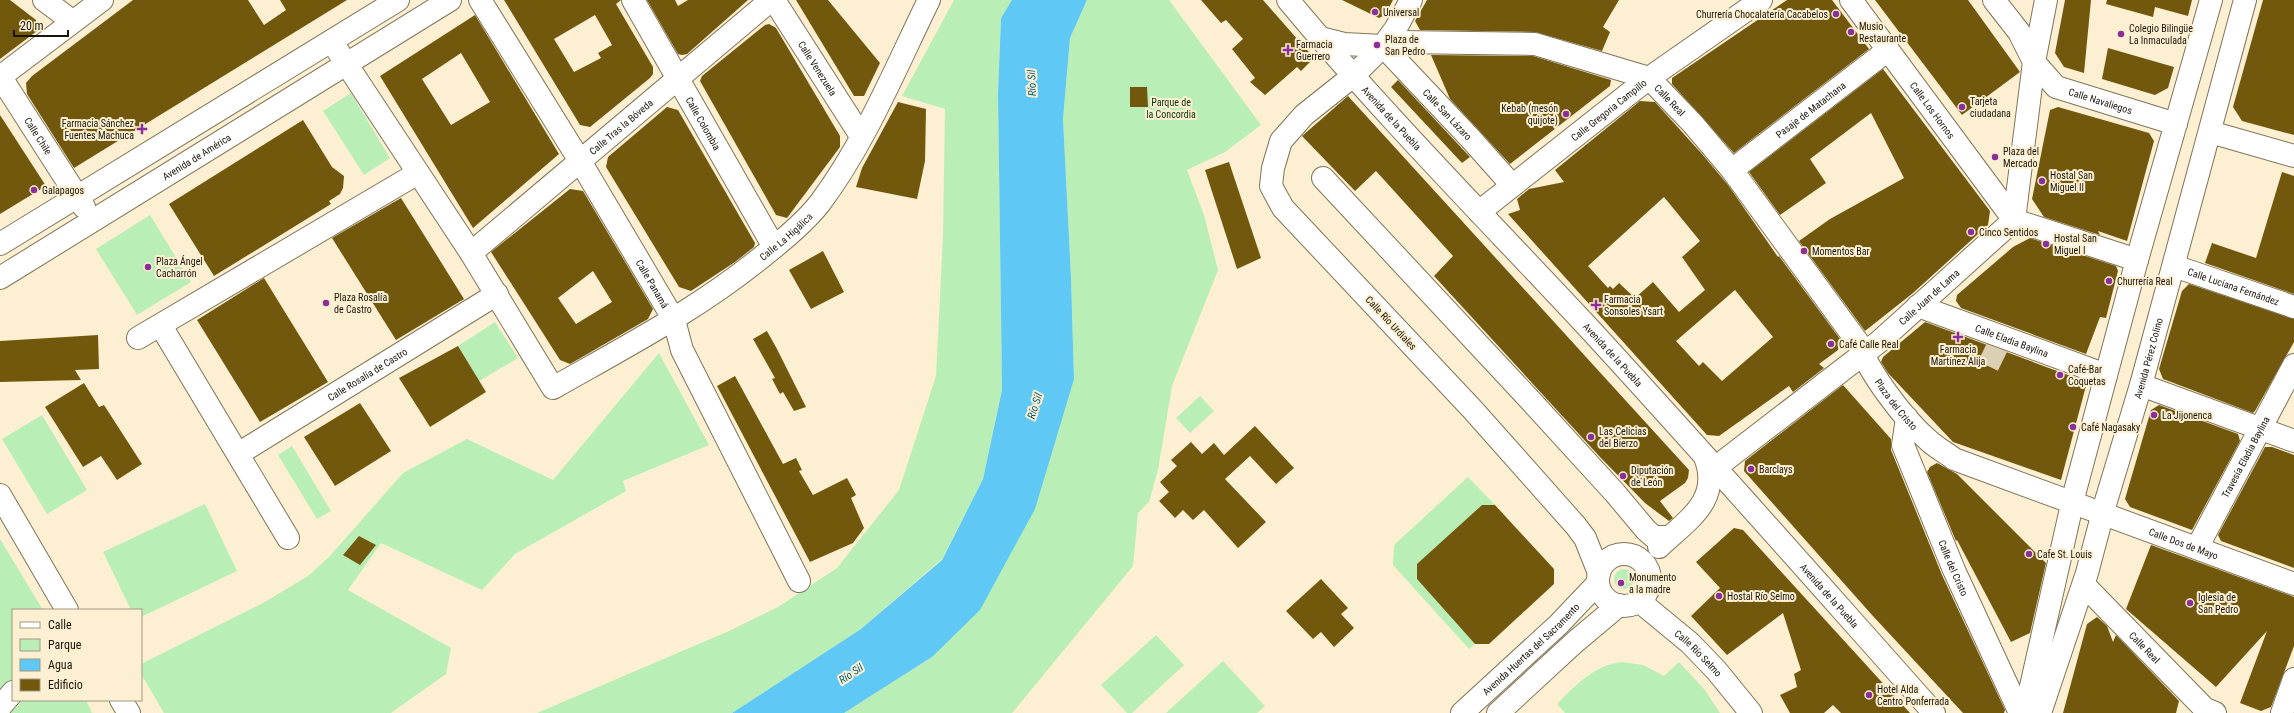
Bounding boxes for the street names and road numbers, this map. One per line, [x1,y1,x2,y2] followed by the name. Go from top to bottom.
[796,39,839,98] street label: Calle Venezuela
[1569,77,1648,143] street label: Calle Gregoria Campillo
[1773,79,1848,140] street label: Pasaje de Matachana
[1908,80,1957,141] street label: Calle Los Hornos
[1652,82,1687,118] street label: Calle Real
[1360,84,1423,152] street label: Avenida de la Puebla
[2067,86,2134,116] street label: Calle Navaliegos
[1421,87,1474,142] street label: Calle San Lázaro
[684,95,723,152] street label: Calle Colombia
[587,97,655,157] street label: Calle Tras la Bóveda
[22,115,54,157] street label: Calle Chile
[160,131,233,182] street label: Avenida de América
[757,210,814,262] street label: Calle La Higálica
[634,257,671,310] street label: Calle Panamá
[2186,266,2281,307] street label: Calle Luciana Fernández
[1896,267,1961,327] street label: Calle Juan de Lama
[1363,294,1419,352] street label: Calle Río Urdiales
[2132,317,2164,400] street label: Avenida Pérez Colino
[1581,321,1645,389] street label: Avenida de la Puebla
[1974,322,2050,359] street label: Calle Eladia Baylina
[326,345,409,403] street label: Calle Rosalía de Castro
[1873,376,1920,432] street label: Plaza del Cristo
[2219,414,2271,499] street label: Travesía Eladia Baylina
[2147,526,2220,561] street label: Calle Dos de Mayo
[1937,538,1971,597] street label: Calle del Cristo
[1798,561,1861,630] street label: Avenida de la Puebla
[1480,601,1581,697] street label: Avenida Huertas del Sacramento
[1673,627,1724,678] street label: Calle Río Selmo
[2127,629,2162,665] street label: Calle Real

